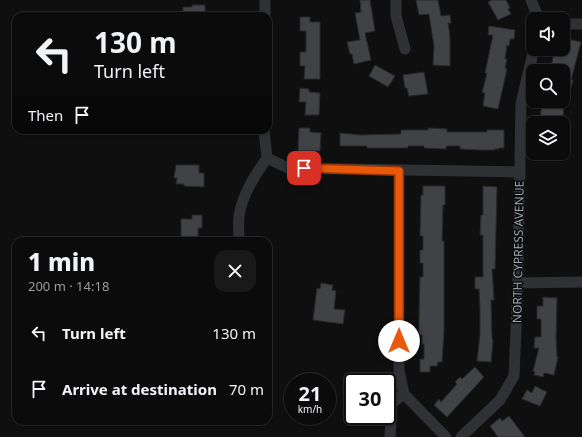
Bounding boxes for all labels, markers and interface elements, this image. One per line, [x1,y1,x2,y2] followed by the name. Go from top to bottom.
[526,12,570,160] map controls
[526,12,570,56] button: sound
[94,23,177,61] text: 130 m
[28,28,80,80] icon: left
[94,59,165,83] text: Turn left
[526,64,570,108] button: search
[71,104,93,126] icon: arrive
[28,105,63,125] text: Then
[526,116,570,160] button: layers
[287,151,321,185] pin
[293,157,315,179] icon: arrive
[508,181,528,323] street label: NORTH CYPRESS AVENUE
[28,245,95,278] text: 1 min
[214,250,256,292] button: close
[28,277,109,295] text: 200 m · 14:18
[378,320,420,362] position arrow
[28,322,50,344] icon: left
[62,323,126,343] text: Turn left
[212,323,256,343] text: 130 m
[344,373,396,425] speed limit sign: 30
[28,378,50,400] icon: arrive
[62,379,217,399] text: Arrive at destination
[229,379,264,399] text: 70 m
[299,380,321,407] text: 21
[298,402,322,416] text: km/h

